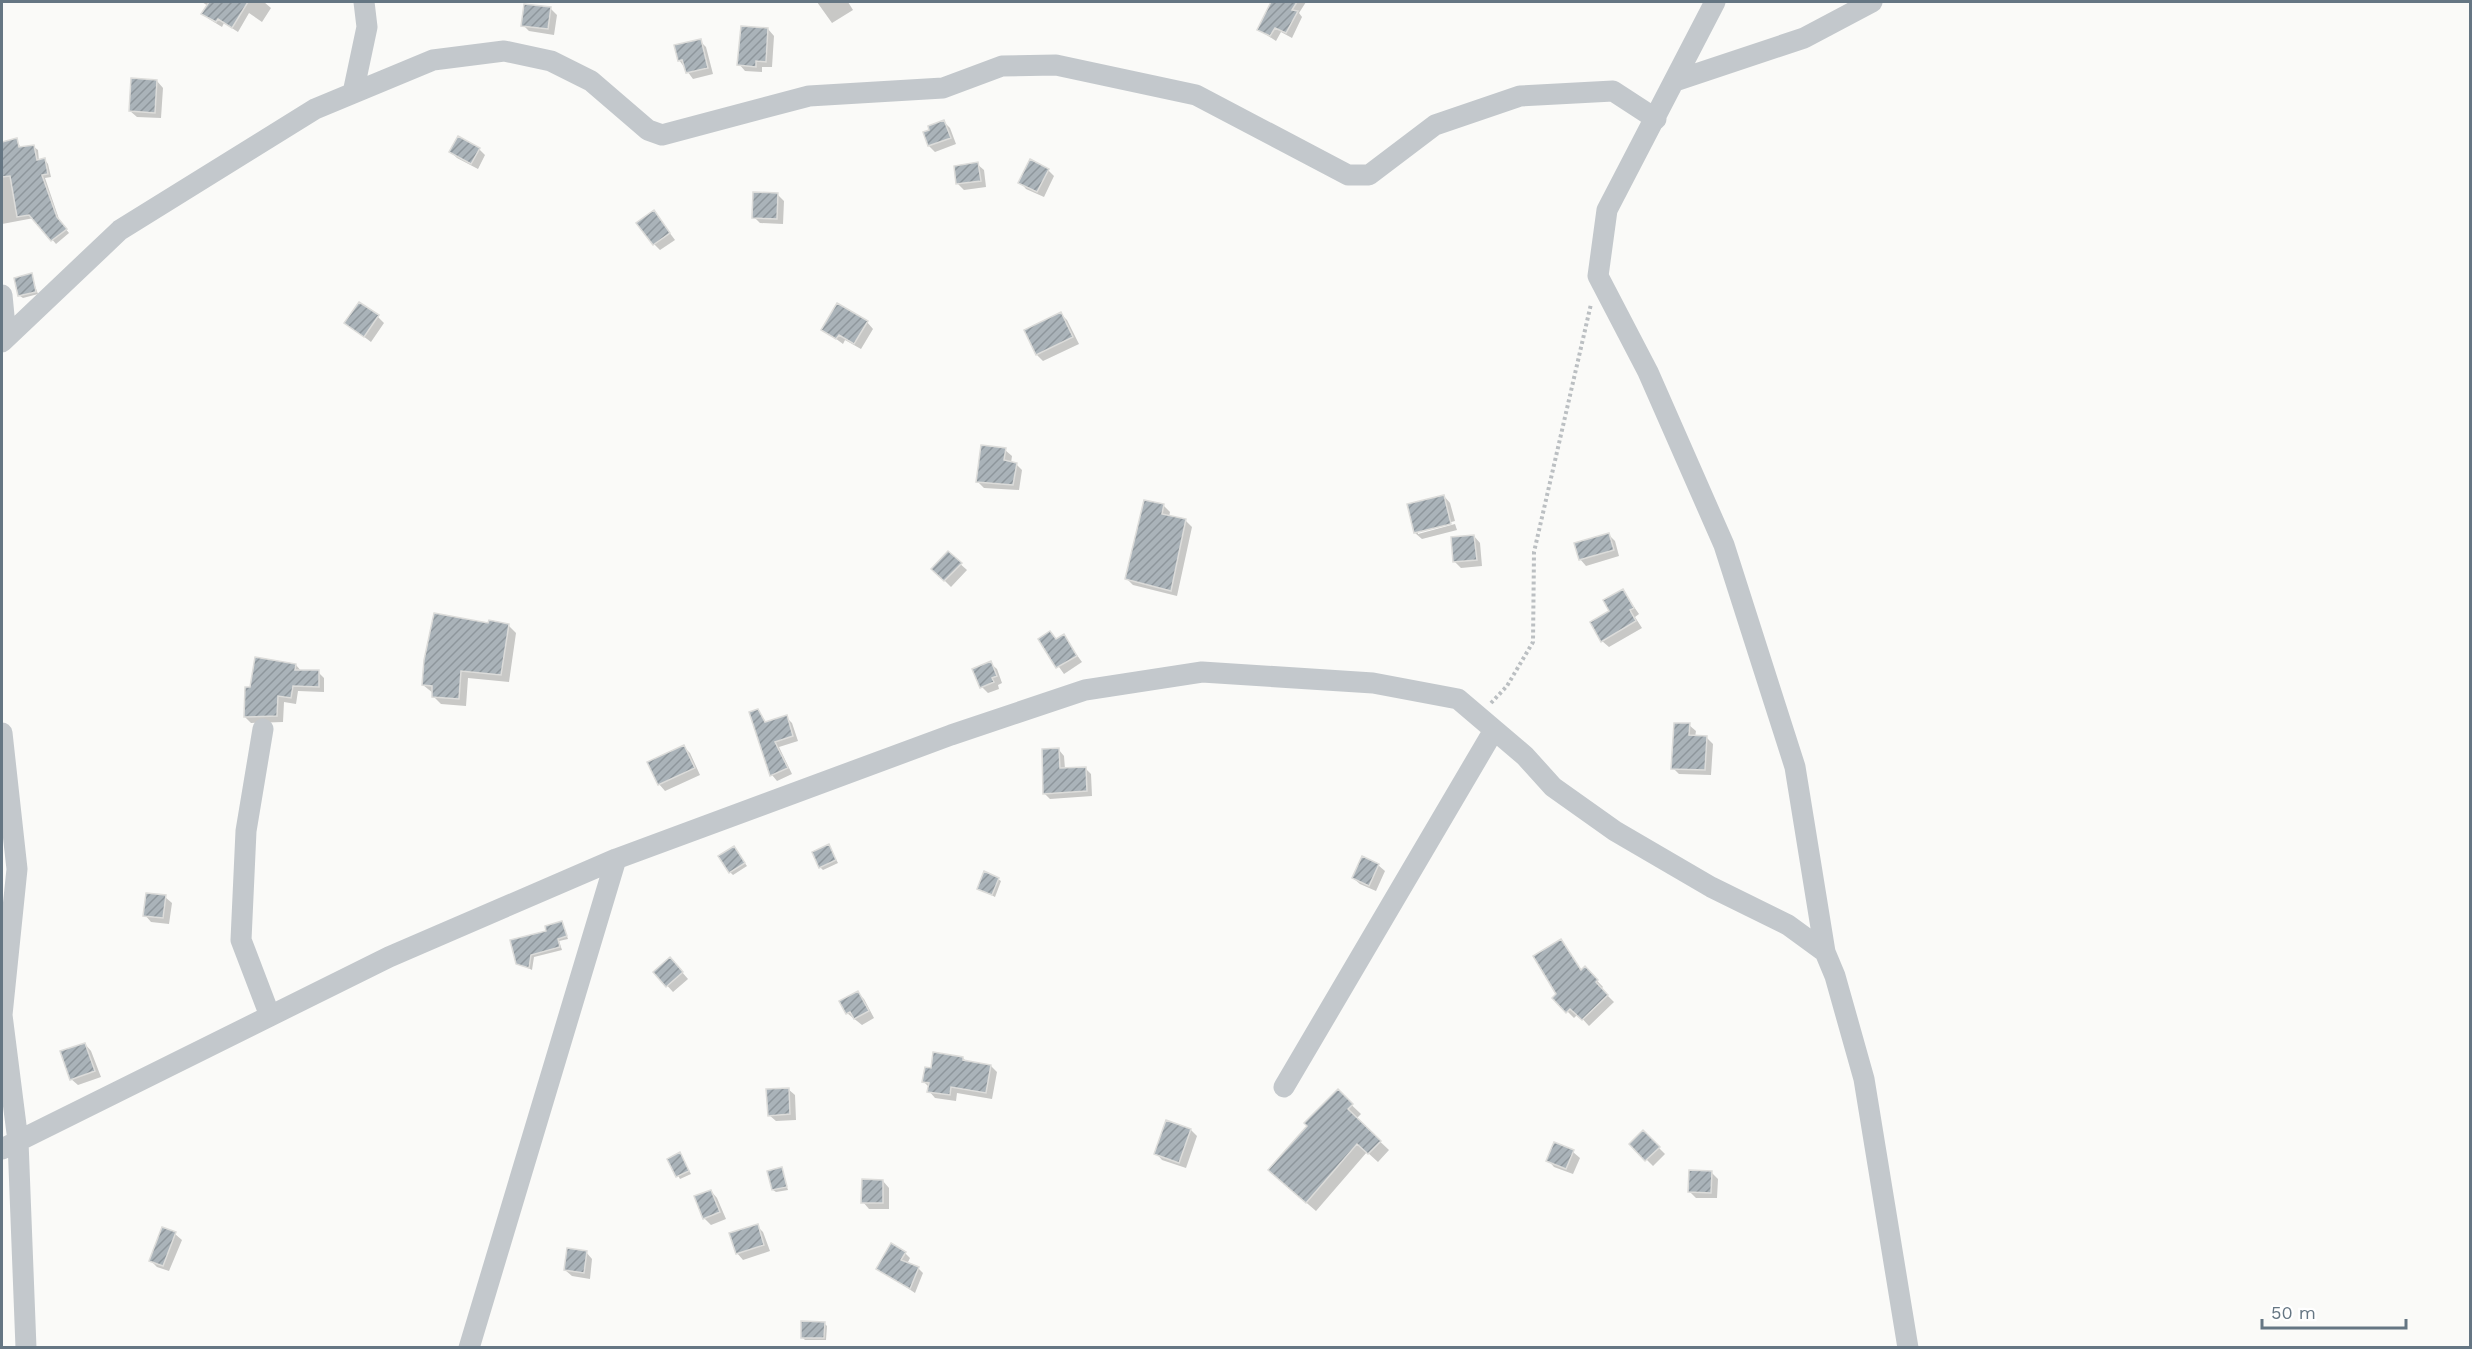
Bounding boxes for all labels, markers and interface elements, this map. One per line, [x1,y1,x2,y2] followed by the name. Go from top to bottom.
[2262,1292,2406,1330] scale bar
[2271,1302,2316,1323] text: 50 m

